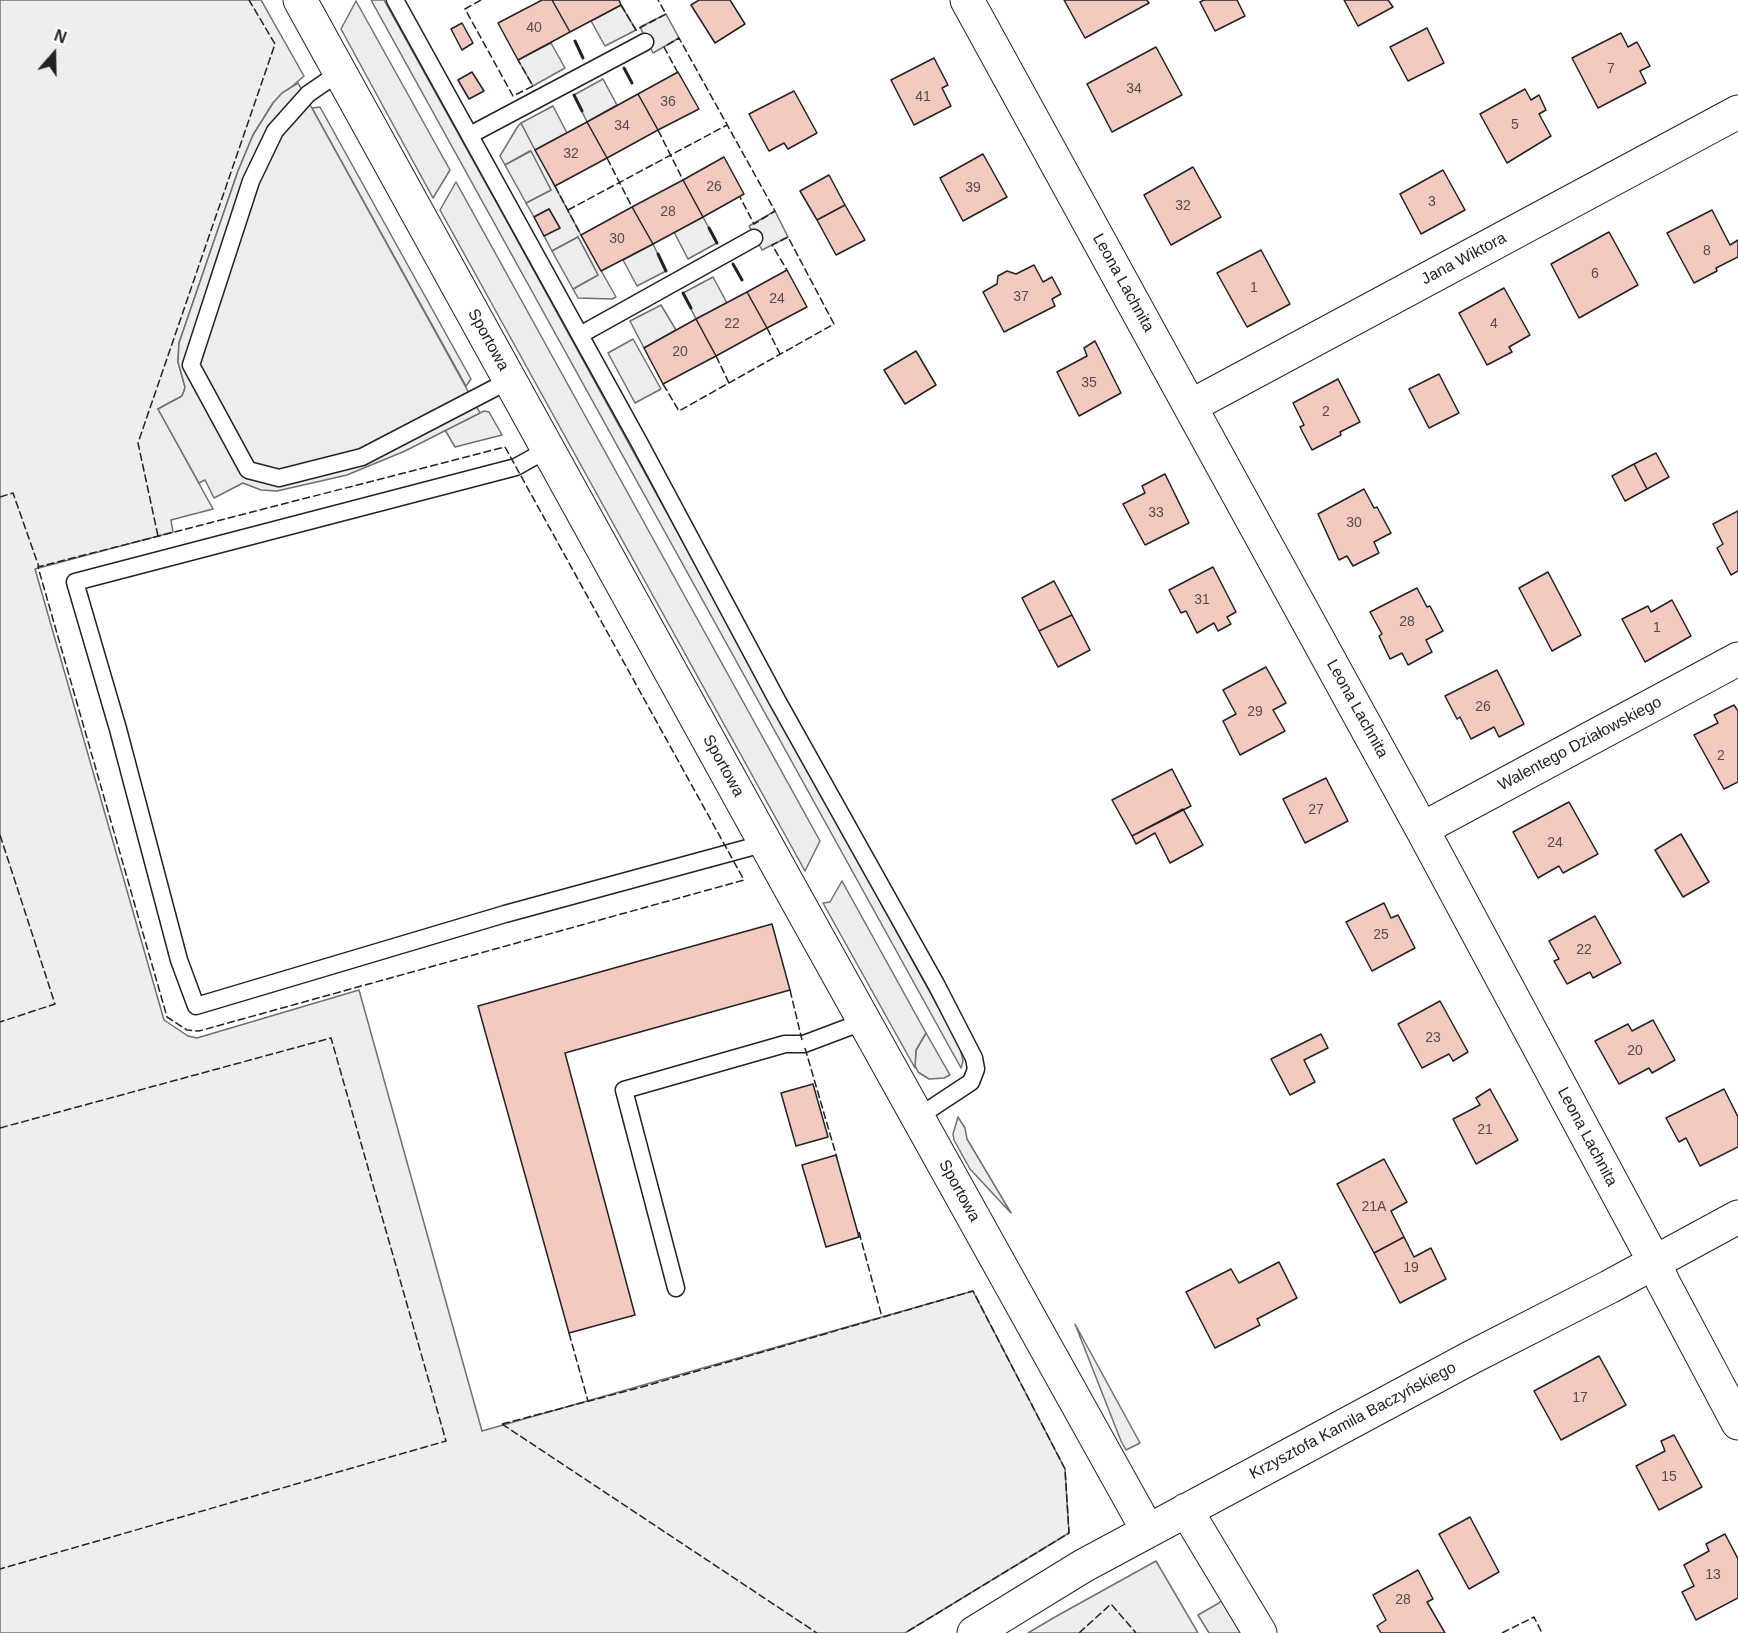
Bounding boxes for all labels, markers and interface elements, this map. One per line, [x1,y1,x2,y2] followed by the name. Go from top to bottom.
[526,20,542,36] house number: 40
[24,24,84,84] north arrow
[52,27,69,47] text: N
[1607,61,1615,77] house number: 7
[1126,81,1142,97] house number: 34
[915,89,931,105] house number: 41
[660,94,676,110] house number: 36
[1511,117,1519,133] house number: 5
[614,118,630,134] house number: 34
[563,146,579,162] house number: 32
[706,179,722,195] house number: 26
[965,180,981,196] house number: 39
[1428,194,1436,210] house number: 3
[1175,198,1191,214] house number: 32
[660,204,676,220] house number: 28
[1418,229,1510,289] street label: Jana Wiktora
[1088,230,1158,336] street label: Leona Lachnita
[609,231,625,247] house number: 30
[1703,243,1711,259] house number: 8
[1591,266,1599,282] house number: 6
[1250,280,1258,296] house number: 1
[1013,289,1029,305] house number: 37
[769,291,785,307] house number: 24
[463,306,513,374] street label: Sportowa
[724,316,740,332] house number: 22
[1490,316,1498,332] house number: 4
[672,344,688,360] house number: 20
[1081,375,1097,391] house number: 35
[1322,404,1330,420] house number: 2
[1148,505,1164,521] house number: 33
[1346,515,1362,531] house number: 30
[1194,592,1210,608] house number: 31
[1399,614,1415,630] house number: 28
[1653,620,1661,636] house number: 1
[1322,656,1392,762] street label: Leona Lachnita
[1495,693,1665,795] street label: Walentego Działowskiego
[1475,699,1491,715] house number: 26
[1247,704,1263,720] house number: 29
[698,732,748,800] street label: Sportowa
[1717,748,1725,764] house number: 2
[1308,802,1324,818] house number: 27
[1547,835,1563,851] house number: 24
[1373,927,1389,943] house number: 25
[1576,942,1592,958] house number: 22
[1425,1030,1441,1046] house number: 23
[1627,1043,1643,1059] house number: 20
[1553,1084,1621,1190] street label: Leona Lachnita
[1477,1122,1493,1138] house number: 21
[934,1157,984,1225] street label: Sportowa
[1362,1199,1386,1215] house number: 21A
[1403,1260,1419,1276] house number: 19
[1246,1358,1460,1484] street label: Krzysztofa Kamila Baczyńskiego
[1572,1390,1588,1406] house number: 17
[1661,1469,1677,1485] house number: 15
[1705,1567,1721,1583] house number: 13
[1395,1592,1411,1608] house number: 28

